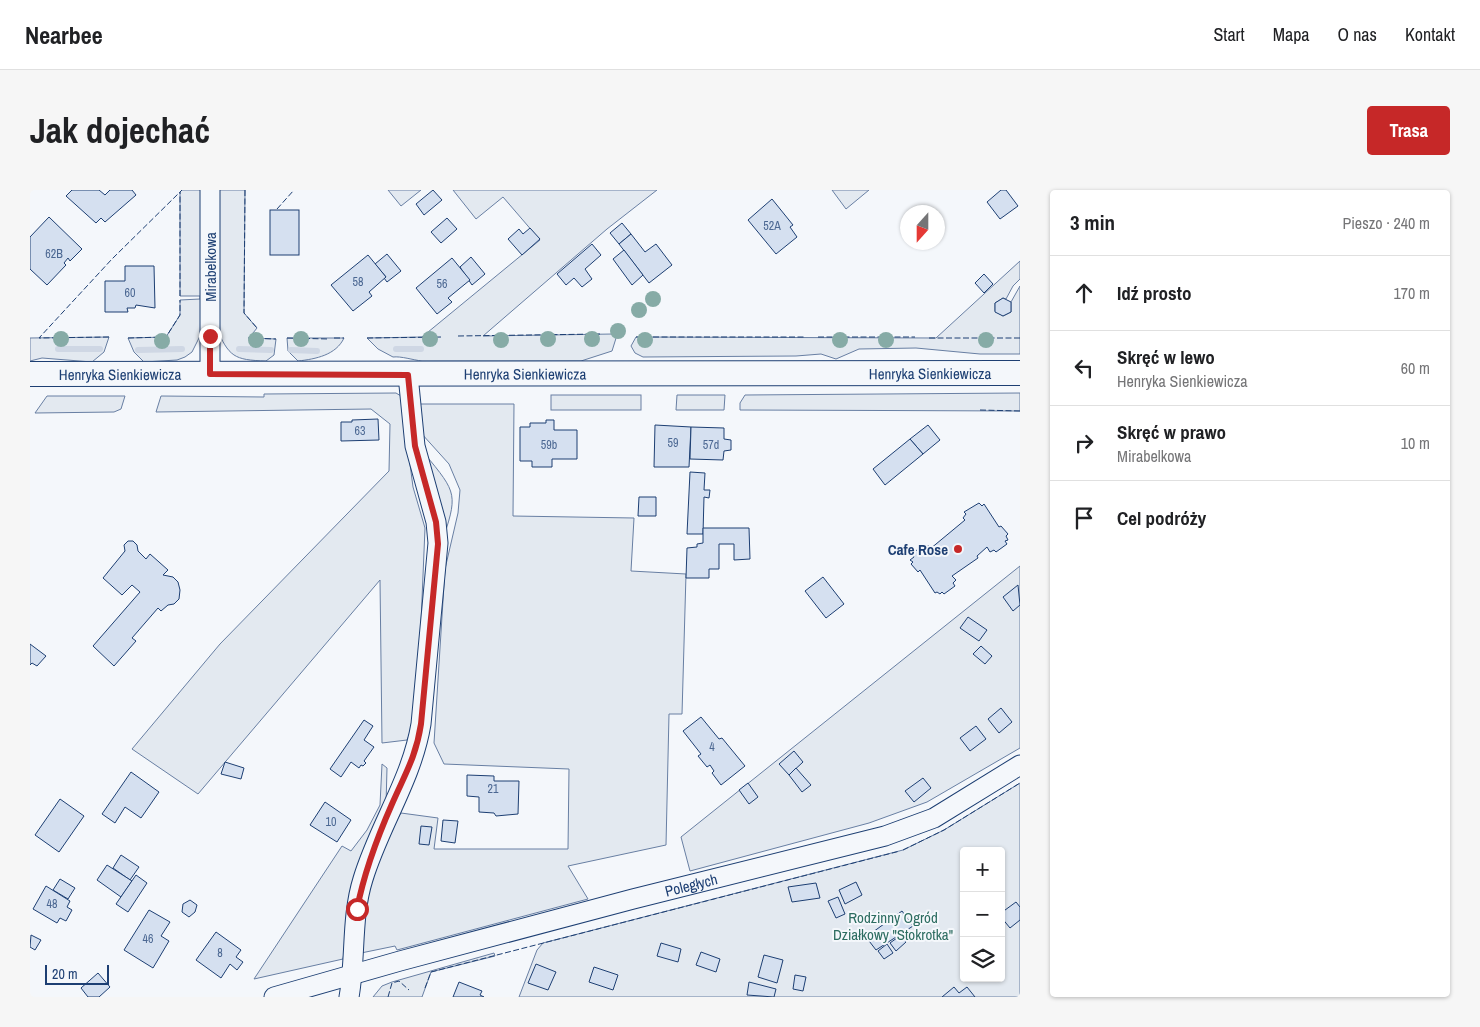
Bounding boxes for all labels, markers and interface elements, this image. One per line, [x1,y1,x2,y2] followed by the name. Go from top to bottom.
[25,19,103,51] text: Nearbee
[1213,22,1245,47] text: Start
[1273,22,1310,47] text: Mapa
[1338,22,1377,47] text: O nas
[1405,22,1455,47] text: Kontakt
[1367,106,1450,155] button: Trasa
[30,107,210,154] text: Jak dojechać
[900,205,945,250] north arrow
[1070,208,1115,237] text: 3 min
[1342,212,1430,234] text: Pieszo · 240 m
[763,218,781,234] house number: 52A
[200,232,221,302] street label: Mirabelkowa
[45,246,63,262] house number: 62B
[353,274,363,290] house number: 58
[437,276,447,292] house number: 56
[1070,279,1098,307] icon: ahead
[1117,280,1191,306] text: Idź prosto
[1394,282,1430,304] text: 170 m
[125,285,135,301] house number: 60
[199,325,222,348] route end
[1117,344,1215,370] text: Skręć w lewo
[1070,354,1098,382] icon: left
[1401,357,1430,379] text: 60 m
[59,363,181,384] street label: Henryka Sienkiewicza
[464,363,586,384] street label: Henryka Sienkiewicza
[869,363,991,384] street label: Henryka Sienkiewicza
[1117,370,1248,392] text: Henryka Sienkiewicza
[1117,419,1226,445] text: Skręć w prawo
[355,423,365,439] house number: 63
[1070,429,1098,457] icon: right
[1401,432,1430,454] text: 10 m
[668,435,678,451] house number: 59
[541,437,557,453] house number: 59b
[703,437,719,453] house number: 57d
[1117,445,1191,467] text: Mirabelkowa
[1070,504,1098,532] icon: arrive
[1117,505,1206,531] text: Cel podróży
[888,539,948,560] place label: Cafe Rose
[952,543,964,555] marker: Cafe Rose
[709,739,715,755] house number: 4
[488,781,499,797] house number: 21
[326,814,336,830] house number: 10
[960,847,1005,982] map controls
[960,847,1005,892] button: +
[663,868,720,901] street label: Poległych
[960,892,1005,937] button: −
[47,896,57,912] house number: 48
[346,898,369,921] route start
[833,907,953,945] park label: Rodzinny Ogród Działkowy "Stokrotka"
[143,931,153,947] house number: 46
[960,937,1005,982] button: layers
[217,945,223,961] house number: 8
[45,962,109,985] scale bar
[52,965,78,983] text: 20 m

